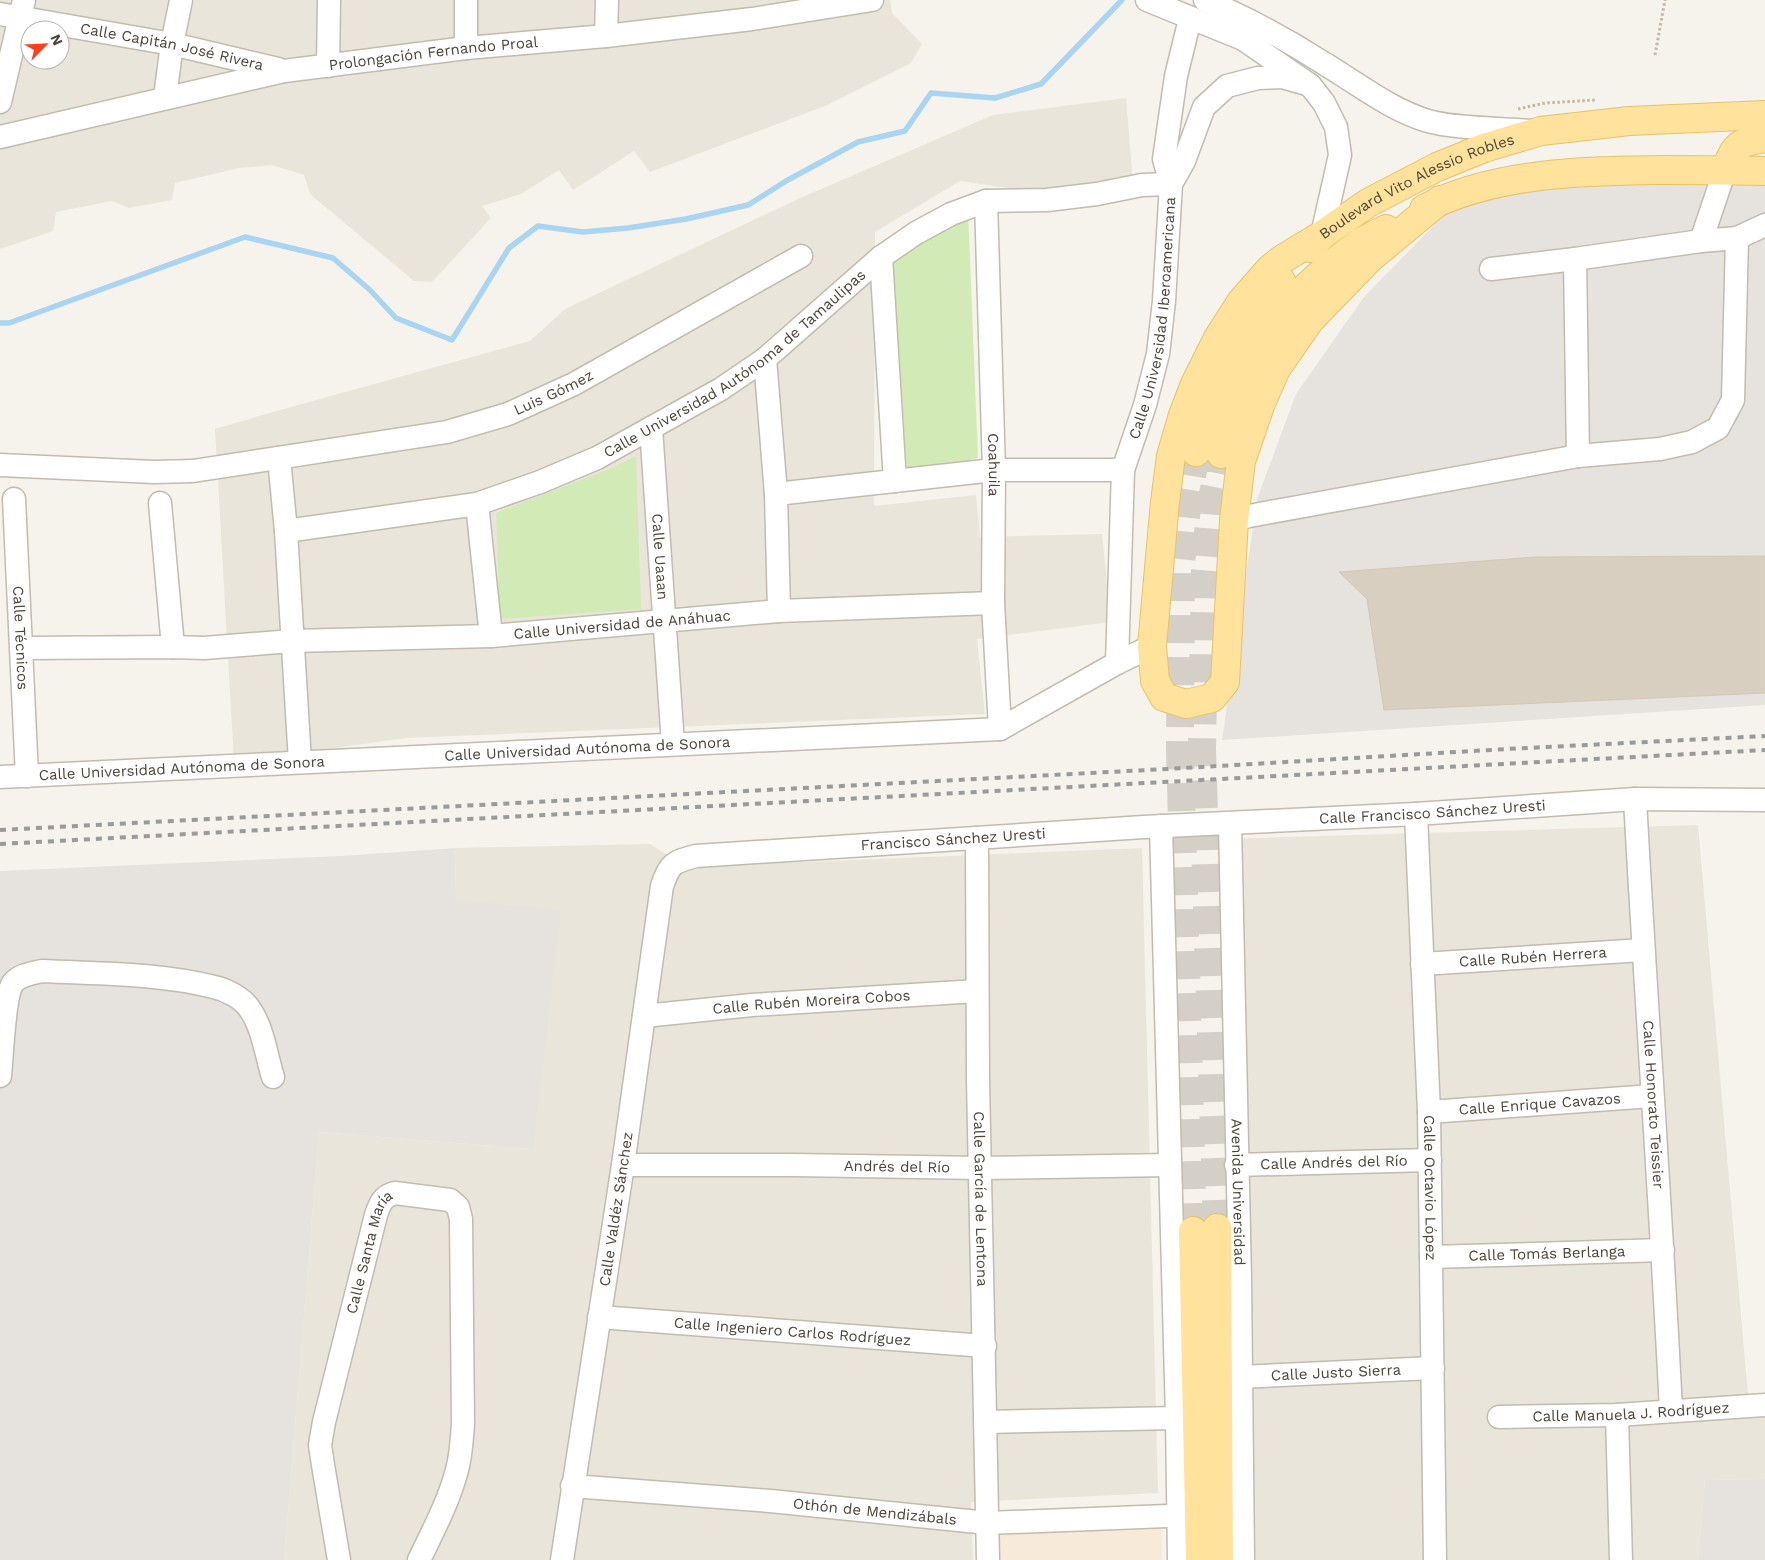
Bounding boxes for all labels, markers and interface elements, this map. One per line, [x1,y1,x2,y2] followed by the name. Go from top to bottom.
[79,19,266,74] street label: Calle Capitán José Rivera
[20,20,70,70] north arrow
[47,32,66,48] text: N
[328,33,539,74] street label: Prolongación Fernando Proal
[1316,130,1517,243] street label: Boulevard Vito Alessio Robles
[1125,196,1179,442] street label: Calle Universidad Iberoamericana
[600,266,869,462] street label: Calle Universidad Autónoma de Tamaulipas
[511,366,596,419] street label: Luis Gómez
[984,433,1003,497] street label: Coahuila
[648,513,672,601] street label: Calle Uaaan
[9,585,32,691] street label: Calle Técnicos
[513,606,732,643] street label: Calle Universidad de Anáhuac
[444,733,731,765] street label: Calle Universidad Autónoma de Sonora
[38,752,326,784] street label: Calle Universidad Autónoma de Sonora
[1319,796,1546,828] street label: Calle Francisco Sánchez Uresti
[860,824,1046,854] street label: Francisco Sánchez Uresti
[1458,943,1608,971] street label: Calle Rubén Herrera
[712,986,911,1018] street label: Calle Rubén Moreira Cobos
[1639,1020,1668,1189] street label: Calle Honorato Teissier
[1458,1089,1622,1119] street label: Calle Enrique Cavazos
[970,1111,991,1287] street label: Calle García de Lentona
[1420,1115,1440,1261] street label: Calle Octavio López
[1227,1118,1249,1266] street label: Avenida Universidad
[595,1131,637,1288] street label: Calle Valdéz Sánchez
[1260,1152,1408,1173] street label: Calle Andrés del Río
[844,1157,950,1177] street label: Andrés del Río
[343,1186,396,1316] street label: Calle Santa María
[1468,1242,1626,1265] street label: Calle Tomás Berlanga
[673,1314,912,1349] street label: Calle Ingeniero Carlos Rodríguez
[1270,1360,1402,1385] street label: Calle Justo Sierra
[1532,1398,1730,1425] street label: Calle Manuela J. Rodríguez
[792,1494,958,1529] street label: Othón de Mendizábals

